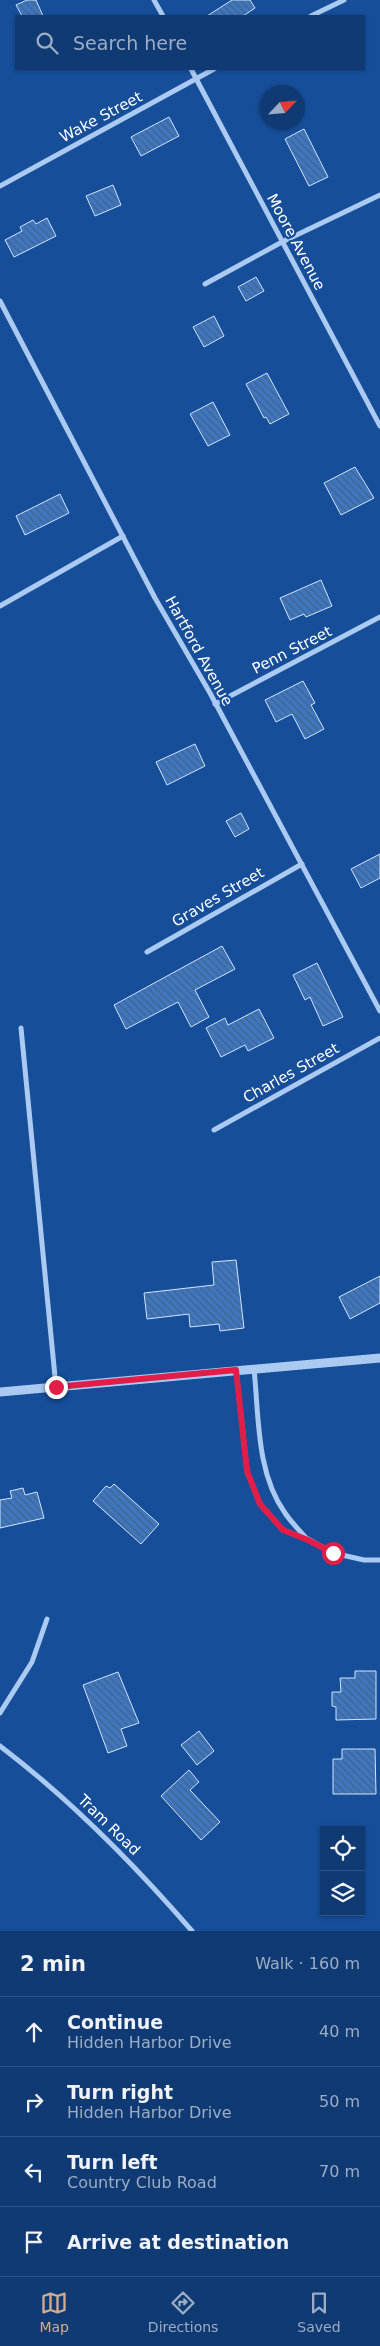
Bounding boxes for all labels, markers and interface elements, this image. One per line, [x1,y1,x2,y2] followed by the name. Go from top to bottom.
[15,15,365,70] search box
[33,29,61,57] icon: search
[73,32,187,54] text: Search here
[260,85,305,130] north arrow
[57,88,145,146] street label: Wake Street
[263,191,329,293] street label: Moore Avenue
[161,593,237,709] street label: Hartford Avenue
[249,622,335,678] street label: Penn Street
[169,863,267,931] street label: Graves Street
[240,1039,342,1107] street label: Charles Street
[45,1376,68,1399] route end
[322,1542,345,1565] route start
[73,1790,144,1859] street label: Tram Road
[320,1826,365,1916] map controls
[320,1826,365,1871] button: locate
[320,1871,365,1916] button: layers
[20,1952,86,1976] text: 2 min
[255,1954,360,1973] text: Walk · 160 m
[67,2011,163,2033] text: Continue
[20,2018,48,2046] icon: ahead
[319,2022,360,2041] text: 40 m
[67,2033,232,2052] text: Hidden Harbor Drive
[67,2081,173,2103] text: Turn right
[20,2088,48,2116] icon: right
[319,2092,360,2111] text: 50 m
[67,2103,232,2122] text: Hidden Harbor Drive
[67,2151,158,2173] text: Turn left
[20,2158,48,2186] icon: left
[319,2162,360,2181] text: 70 m
[67,2173,217,2192] text: Country Club Road
[20,2228,48,2256] icon: arrive
[67,2231,289,2253] text: Arrive at destination
[39,2289,69,2335] tab: Map
[148,2289,218,2335] tab: Directions
[297,2289,341,2335] tab: Saved

